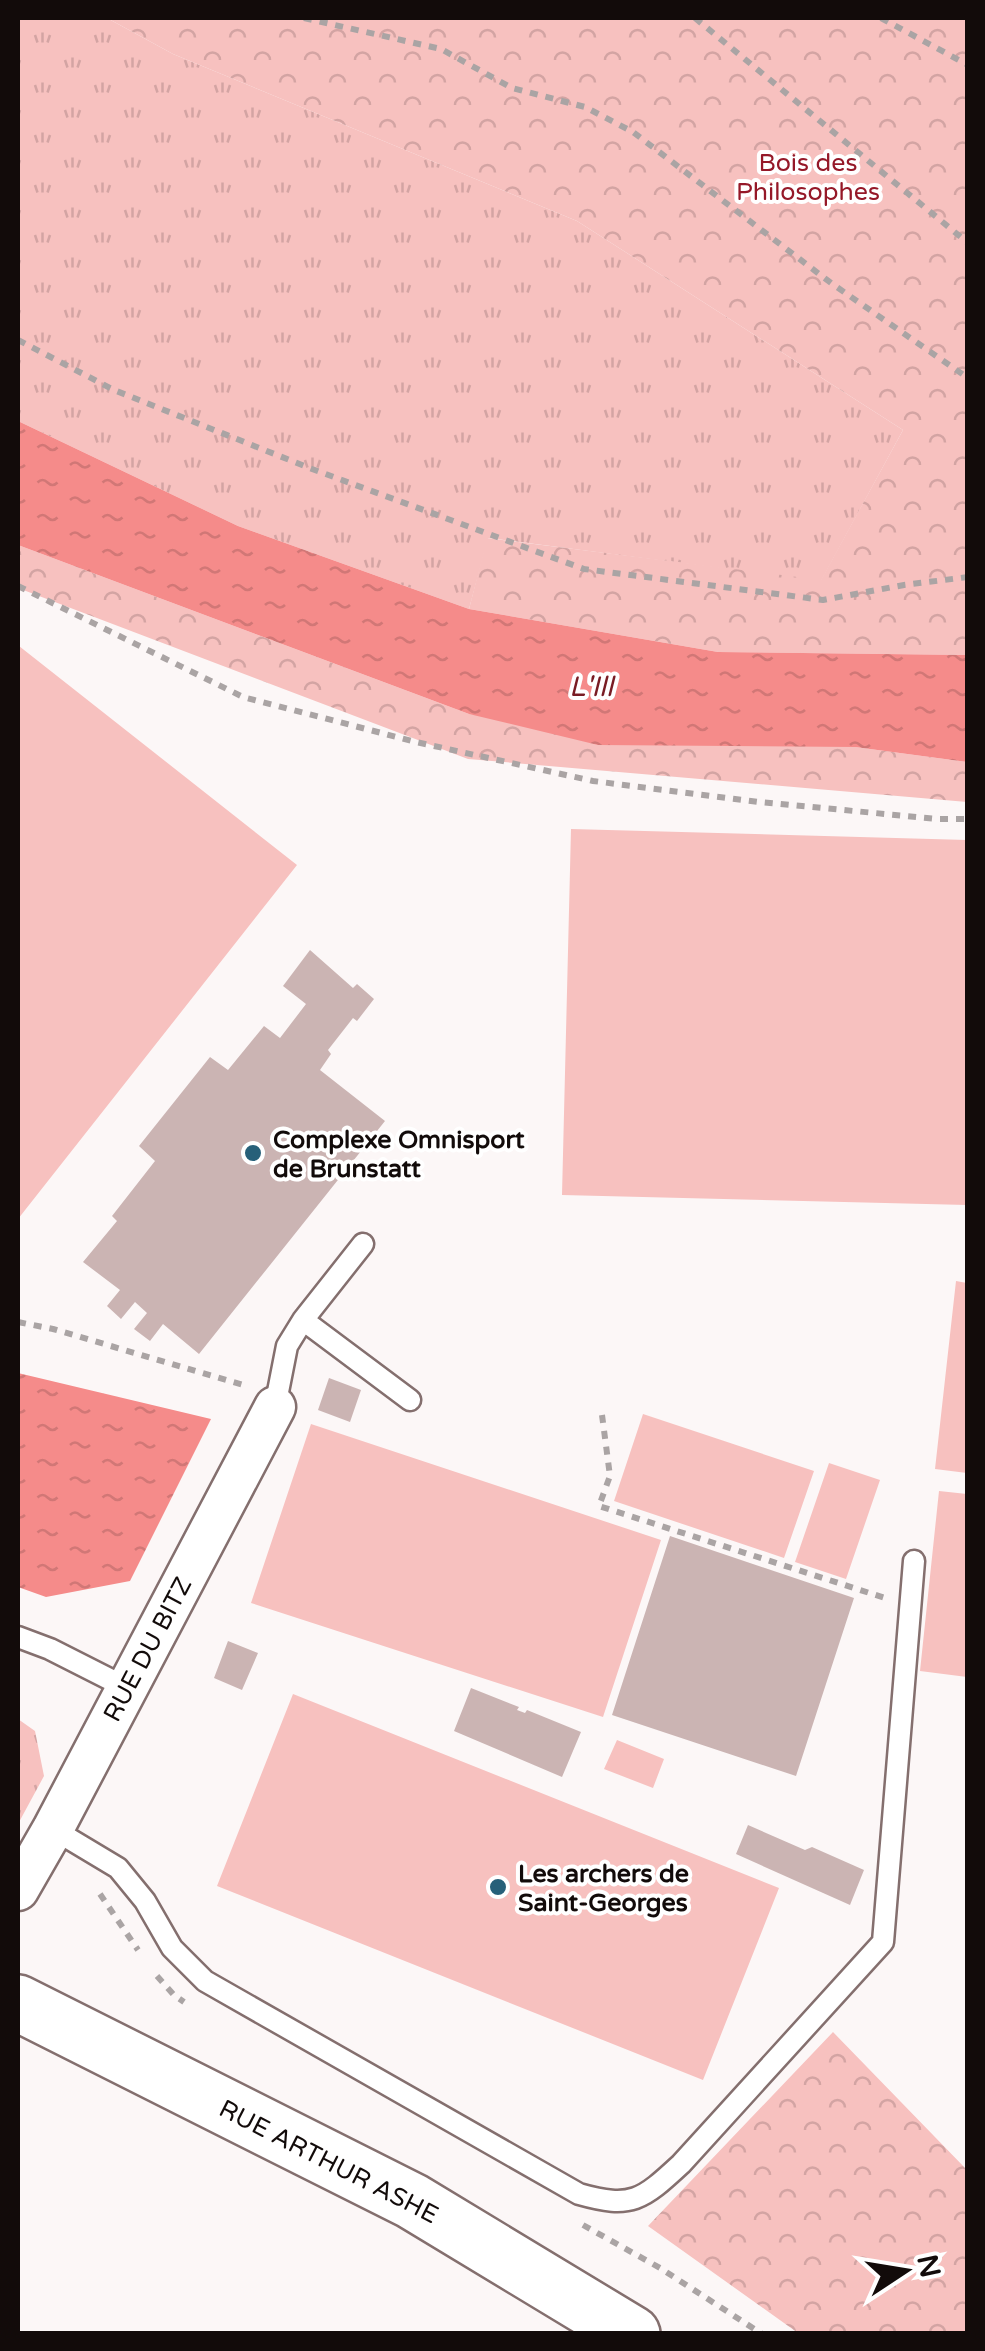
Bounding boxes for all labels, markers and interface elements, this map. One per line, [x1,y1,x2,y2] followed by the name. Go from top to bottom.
[736,148,880,207] park label: Bois des Philosophes
[569,670,616,704] water label: L'Ill
[273,1125,525,1184] place label: Complexe Omnisport de Brunstatt
[242,1142,264,1164] marker: Complexe Omnisport de Brunstatt
[97,1572,198,1727] street label: RUE DU BITZ
[518,1859,689,1918] place label: Les archers de Saint-Georges
[487,1876,509,1898] marker: Les archers de Saint-Georges
[214,2094,443,2230] street label: RUE ARTHUR ASHE
[855,2221,955,2321] north arrow
[910,2251,947,2281] text: N

